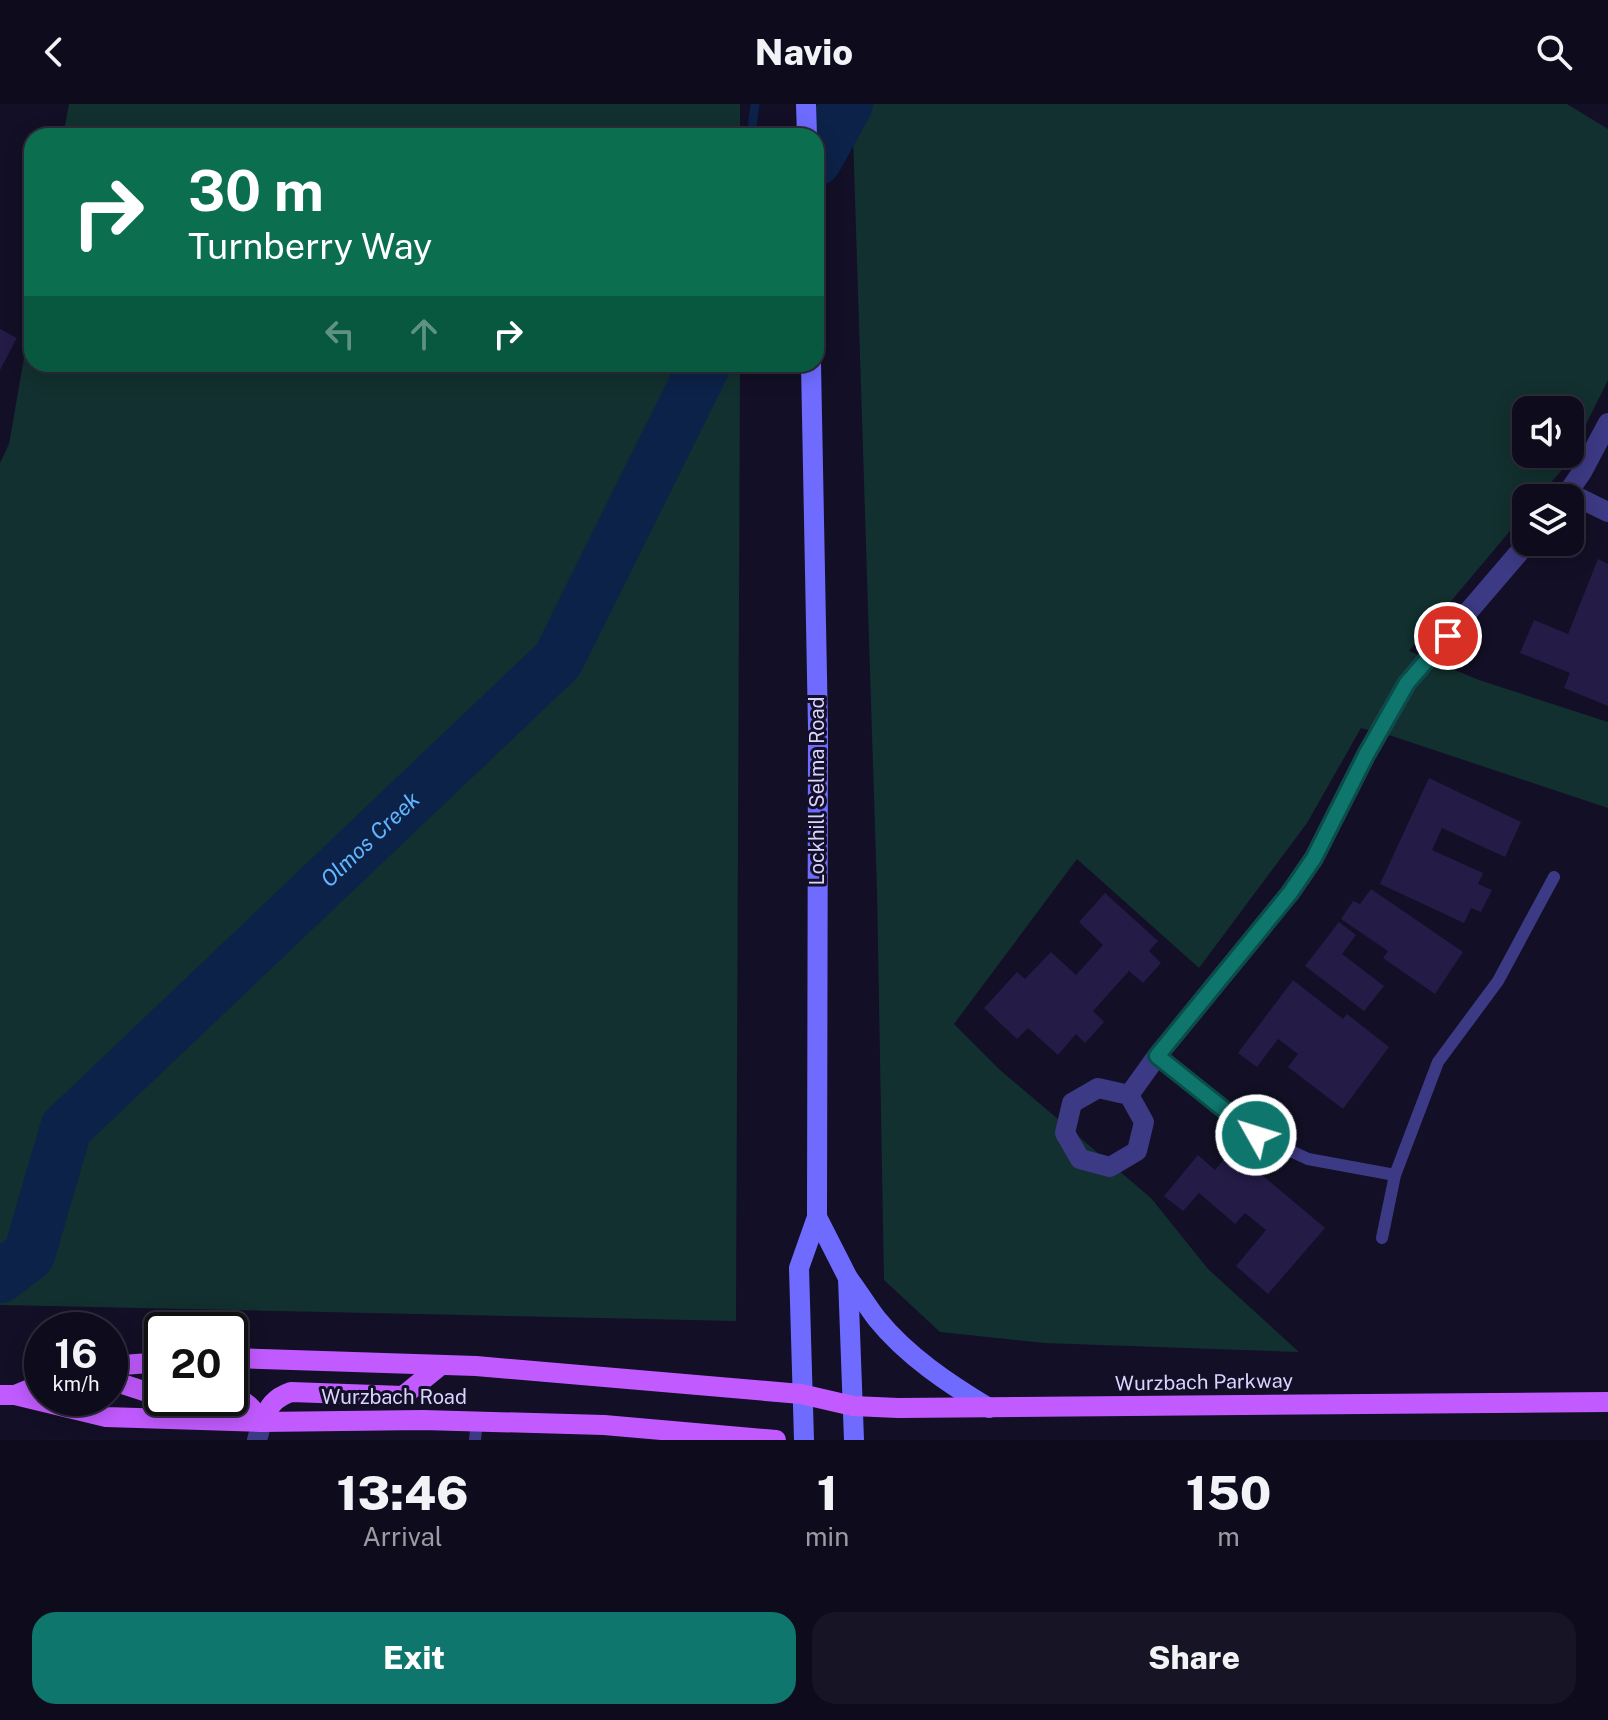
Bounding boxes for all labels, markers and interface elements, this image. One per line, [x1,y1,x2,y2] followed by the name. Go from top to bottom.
[32,30,76,74] icon: back
[1532,30,1576,74] icon: search
[755,31,853,73] text: Navio
[188,158,324,224] text: 30 m
[56,160,160,264] icon: right
[188,225,432,267] text: Turnberry Way
[318,312,362,356] icon: left
[402,312,446,356] icon: ahead
[486,312,530,356] icon: right
[1512,396,1584,556] map controls
[1512,396,1584,468] button: sound
[1512,484,1584,556] button: layers
[1414,602,1482,670] pin
[1426,614,1470,658] icon: arrive
[805,697,829,885] street label: Lockhill Selma Road
[315,786,425,892] water label: Olmos Creek
[1214,1093,1298,1177] position arrow
[144,1312,248,1416] speed limit sign: 20
[54,1330,98,1377] text: 16
[1115,1368,1294,1396] street label: Wurzbach Parkway
[52,1372,100,1396] text: km/h
[321,1385,467,1409] street label: Wurzbach Road
[336,1464,469,1521] text: 13:46
[817,1464,838,1521] text: 1
[1186,1464,1272,1521] text: 150
[362,1521,443,1552] text: Arrival
[805,1521,849,1552] text: min
[1217,1521,1240,1552] text: m
[32,1612,796,1704] button: Exit
[812,1612,1576,1704] button: Share

